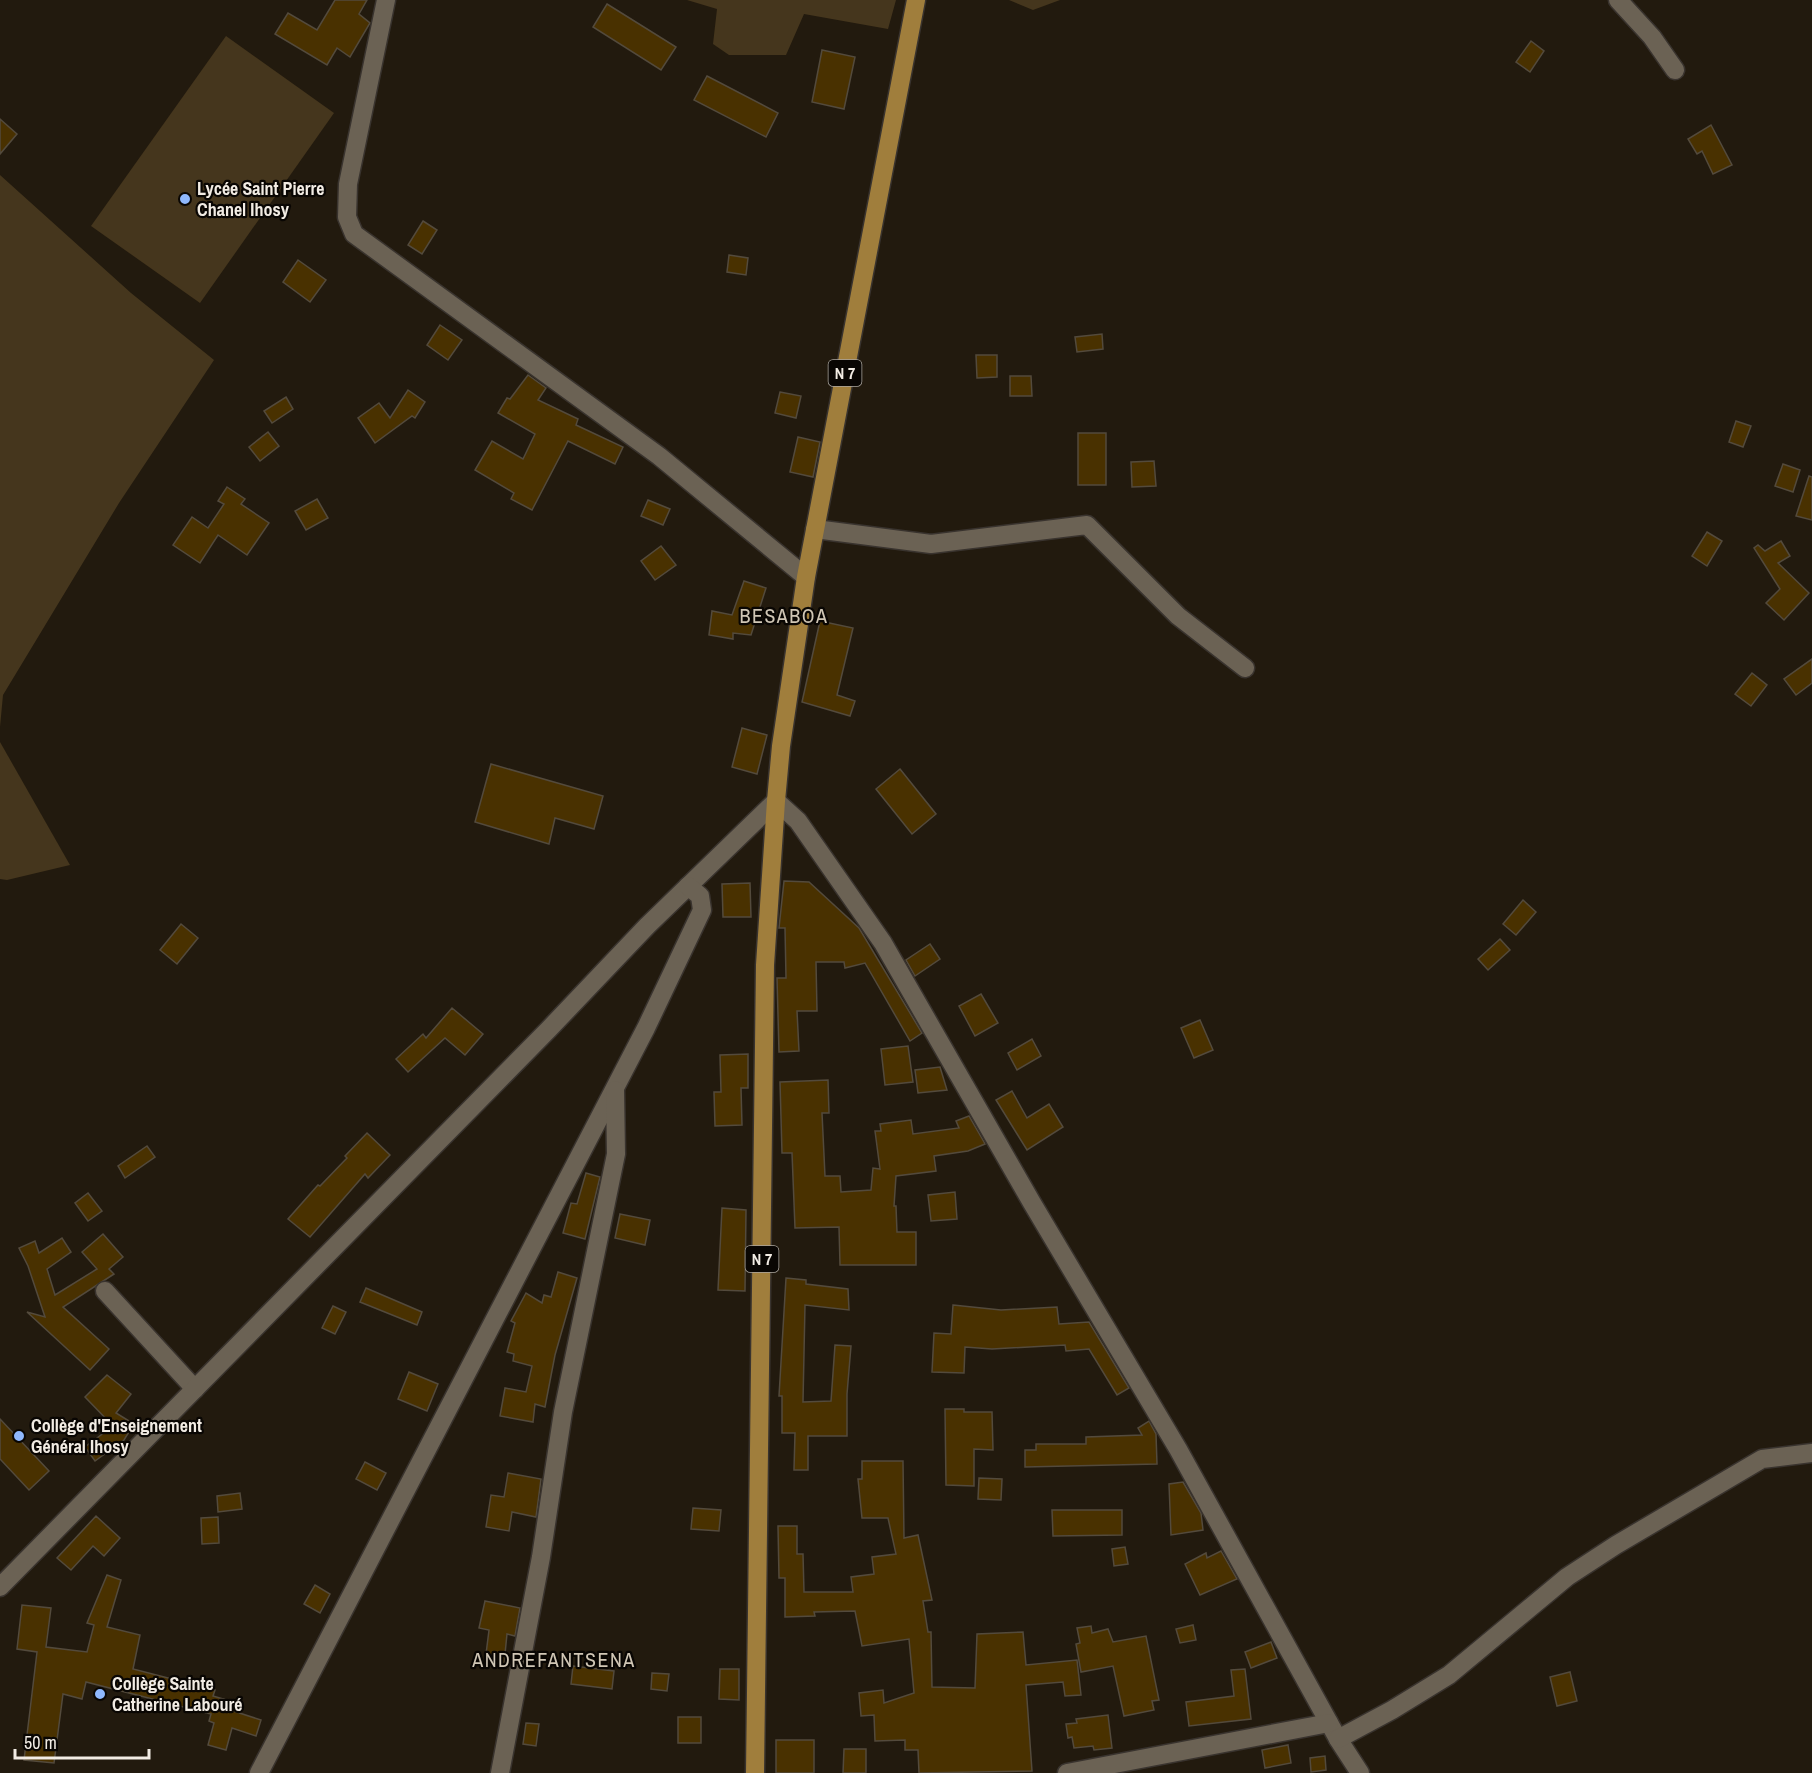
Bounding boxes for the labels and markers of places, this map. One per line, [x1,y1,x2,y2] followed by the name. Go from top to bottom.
[197,176,324,222] place label: Lycée Saint Pierre Chanel Ihosy
[178,192,192,206] marker: Lycée Saint Pierre Chanel Ihosy
[31,1413,202,1459] place label: Collège d'Enseignement Général Ihosy
[12,1429,26,1443] marker: Collège d'Enseignement Général Ihosy
[112,1671,242,1717] place label: Collège Sainte Catherine Labouré
[93,1687,107,1701] marker: Collège Sainte Catherine Labouré

